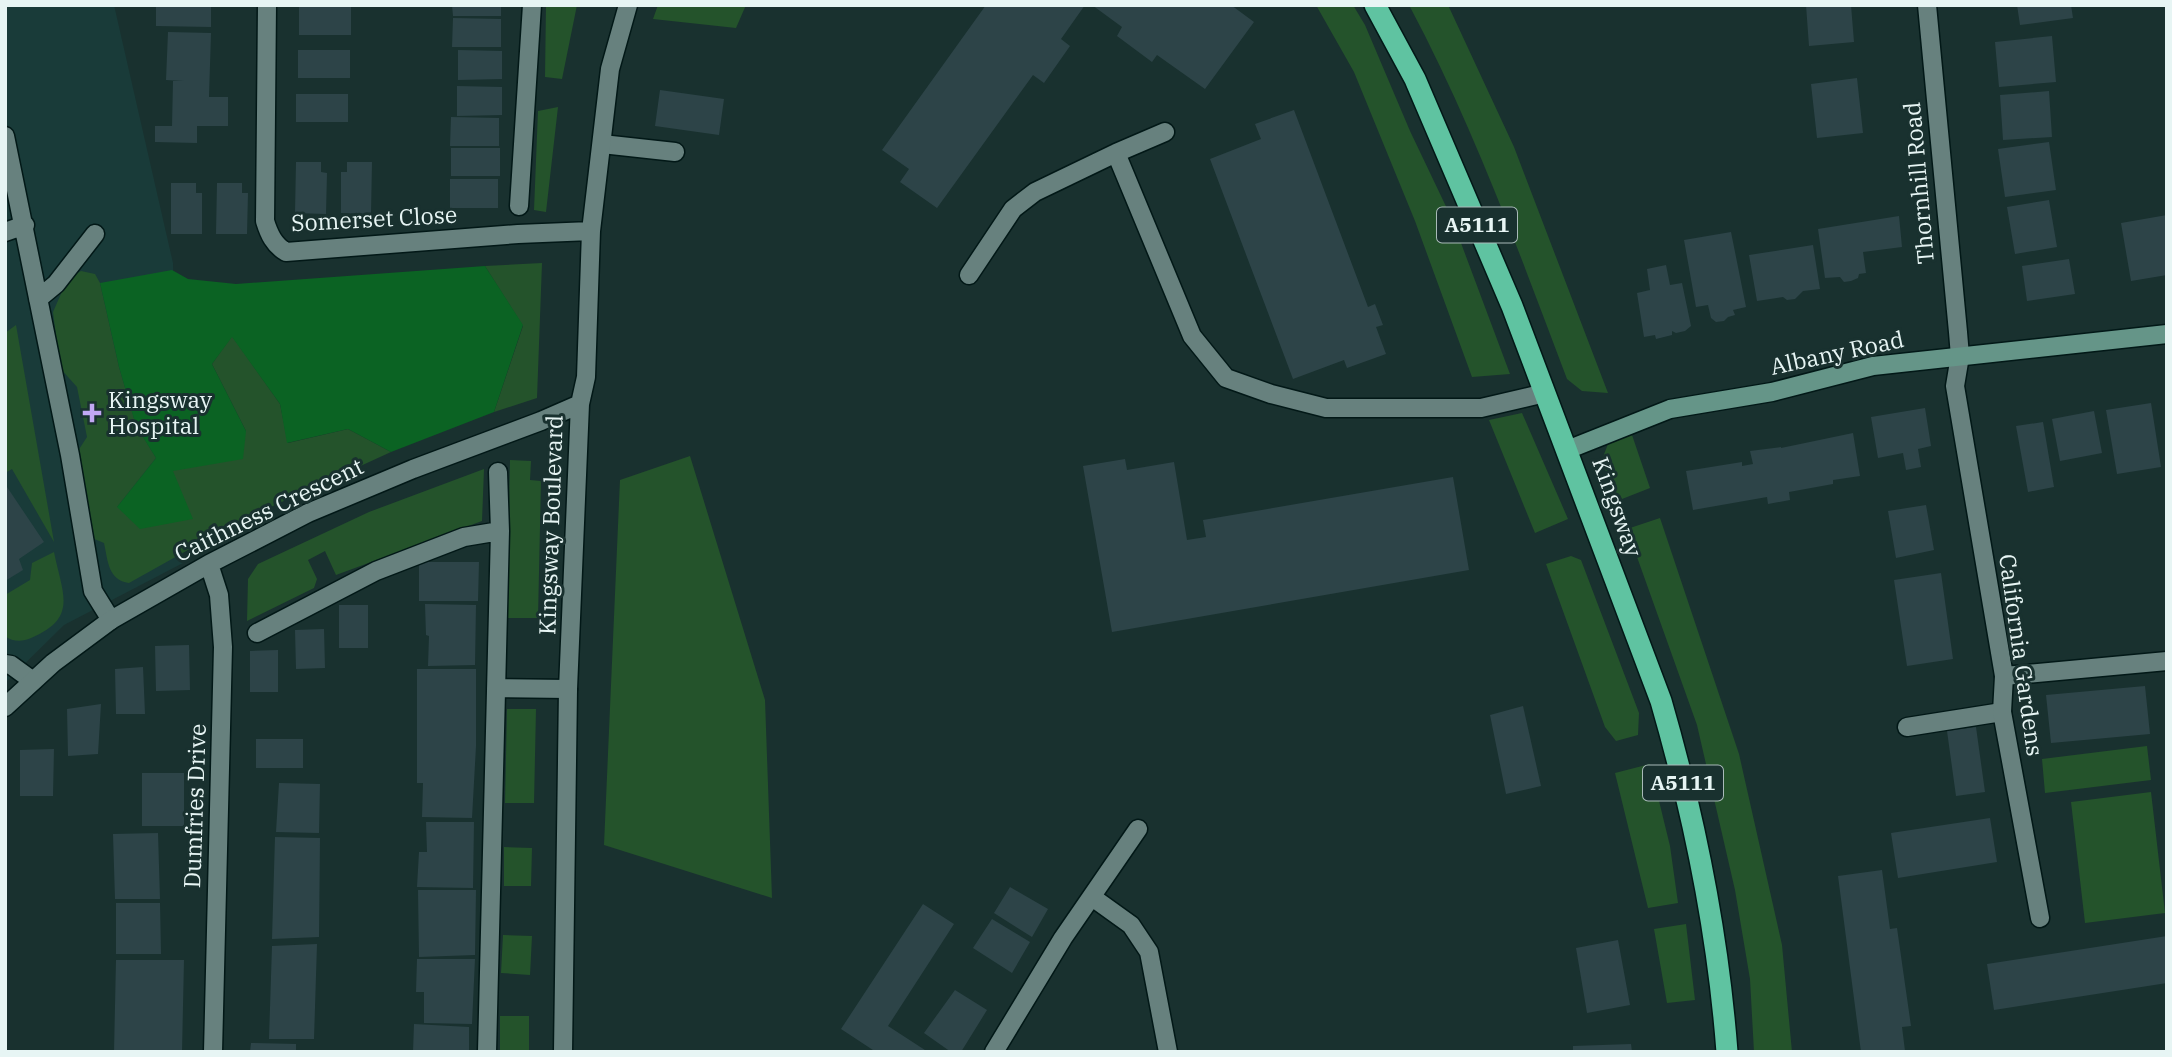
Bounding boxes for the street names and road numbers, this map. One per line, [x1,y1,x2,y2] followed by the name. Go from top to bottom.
[1896,101,1940,265] street label: Thornhill Road
[290,199,458,237] street label: Somerset Close
[1437,208,1517,243] road number: A5111
[1767,323,1906,381] street label: Albany Road
[531,414,569,635] street label: Kingsway Boulevard
[169,450,368,568] street label: Caithness Crescent
[1586,453,1650,561] street label: Kingsway
[1993,552,2051,758] street label: California Gardens
[176,723,212,889] street label: Dumfries Drive
[1643,766,1723,800] road number: A5111

